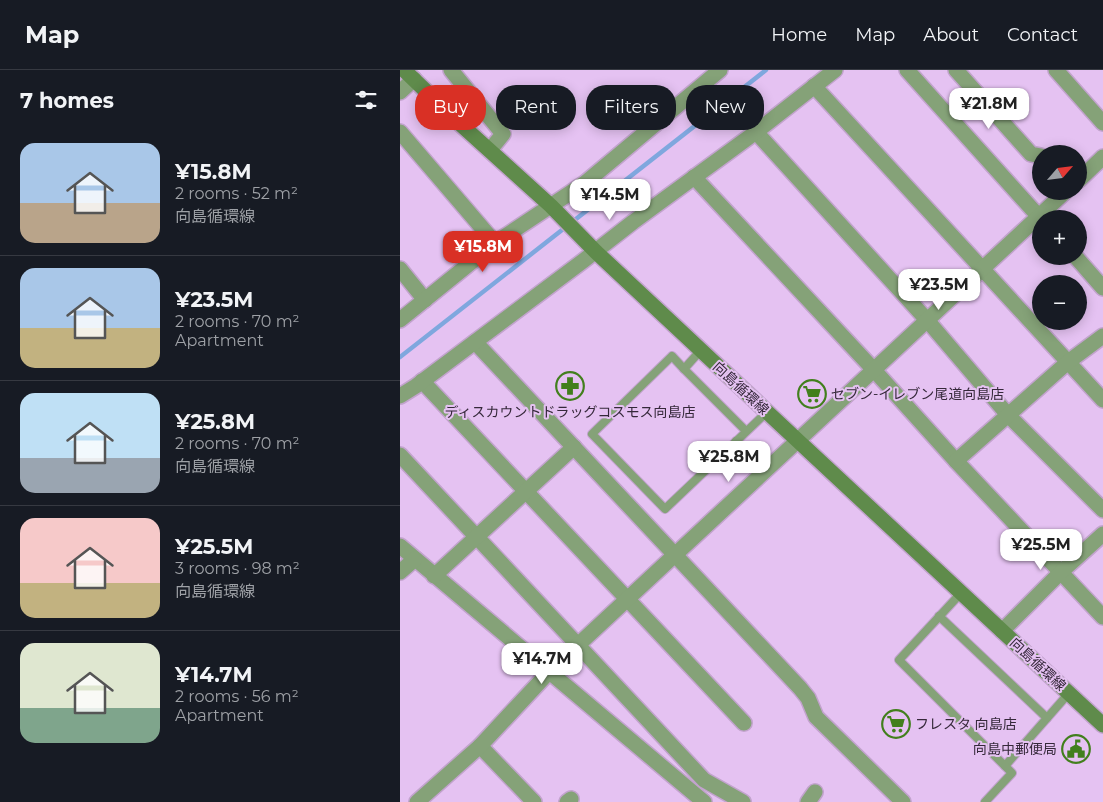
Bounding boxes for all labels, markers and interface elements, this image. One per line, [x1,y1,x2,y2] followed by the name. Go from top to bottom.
[25,20,79,49] text: Map
[771,24,827,46] text: Home
[855,24,895,46] text: Map
[923,24,979,46] text: About
[1007,24,1078,46] text: Contact
[415,85,486,130] chip: Buy
[496,85,576,130] chip: Rent
[586,85,676,130] chip: Filters
[686,85,764,130] chip: New
[352,86,380,114] icon: filters
[20,88,114,113] text: 7 homes
[948,88,1030,130] pin: ¥21.8M
[960,94,1018,113] text: ¥21.8M
[1032,145,1088,200] north arrow
[1032,145,1087,330] map controls
[175,159,251,184] text: ¥15.8M
[60,163,120,223] icon: home
[569,178,651,221] pin: ¥14.5M
[175,184,298,203] text: 2 rooms · 52 m²
[581,185,639,204] text: ¥14.5M
[175,207,255,226] text: 向島循環線
[1032,210,1087,265] button: +
[442,230,524,273] pin: ¥15.8M
[454,237,512,256] text: ¥15.8M
[898,268,980,311] pin: ¥23.5M
[909,275,969,294] text: ¥23.5M
[1032,275,1087,330] button: −
[175,287,253,312] text: ¥23.5M
[60,288,120,348] icon: home
[175,312,300,331] text: 2 rooms · 70 m²
[175,331,264,350] text: Apartment
[709,358,773,418] street label: 向島循環線
[555,371,585,401] pharmacy icon: ディスカウントドラッグコスモス向島店
[797,379,827,409] supermarket icon: セブン-イレブン尾道向島店
[831,385,1004,403] place label: セブン-イレブン尾道向島店
[444,403,696,421] place label: ディスカウントドラッグコスモス向島店
[175,409,255,434] text: ¥25.8M
[60,413,120,473] icon: home
[175,434,300,453] text: 2 rooms · 70 m²
[688,440,770,483] pin: ¥25.8M
[699,447,759,466] text: ¥25.8M
[175,457,255,476] text: 向島循環線
[1000,528,1082,571] pin: ¥25.5M
[175,534,253,559] text: ¥25.5M
[1011,535,1071,554] text: ¥25.5M
[60,538,120,598] icon: home
[175,559,300,578] text: 3 rooms · 98 m²
[175,582,255,601] text: 向島循環線
[1006,634,1070,694] street label: 向島循環線
[501,642,583,685] pin: ¥14.7M
[512,649,572,668] text: ¥14.7M
[175,662,252,687] text: ¥14.7M
[60,663,120,723] icon: home
[175,687,299,706] text: 2 rooms · 56 m²
[175,706,264,725] text: Apartment
[881,709,911,739] supermarket icon: フレスタ 向島店
[915,715,1017,733] place label: フレスタ 向島店
[1061,734,1091,764] public building icon: 向島中郵便局
[973,740,1057,758] place label: 向島中郵便局

